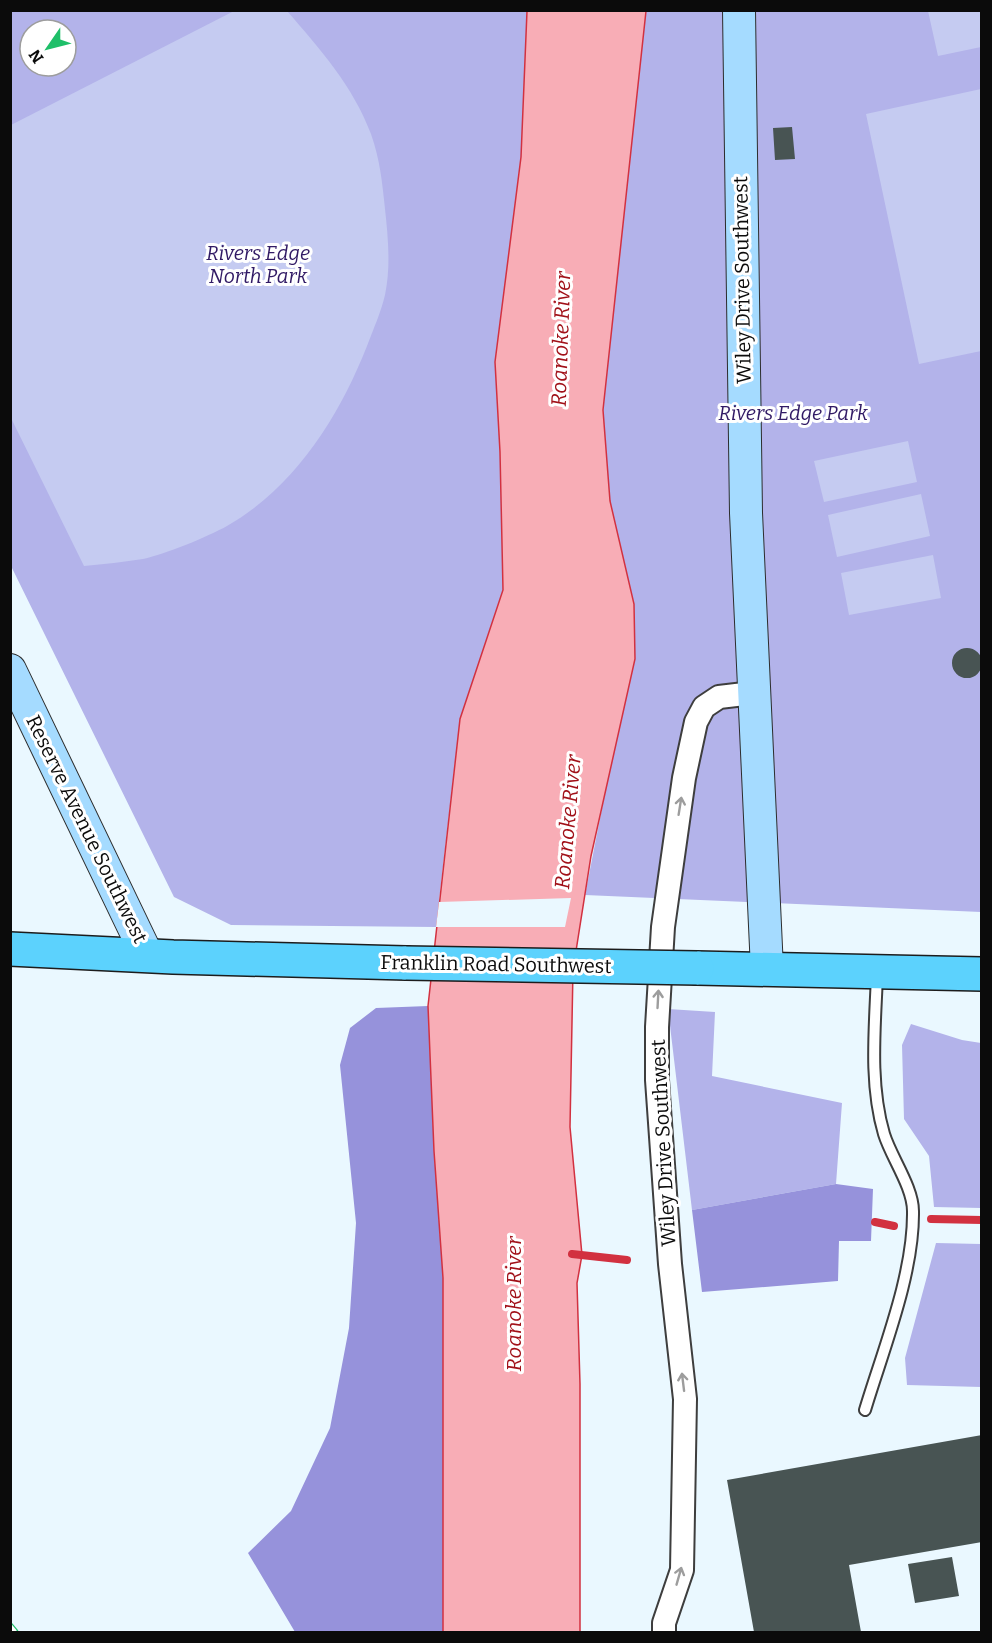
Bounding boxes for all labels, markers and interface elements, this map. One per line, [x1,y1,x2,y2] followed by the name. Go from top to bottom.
[18,18,78,78] north arrow
[25,46,47,67] text: N
[728,176,756,384] street label: Wiley Drive Southwest
[206,241,310,288] park label: Rivers Edge North Park
[546,270,576,407] water label: Roanoke River
[718,401,868,425] park label: Rivers Edge Park
[21,711,153,947] street label: Reserve Avenue Southwest
[549,752,587,890] water label: Roanoke River
[674,796,685,816] one-way arrow
[380,950,612,978] street label: Franklin Road Southwest
[653,990,664,1010] one-way arrow
[646,1039,680,1247] street label: Wiley Drive Southwest
[501,1235,527,1371] water label: Roanoke River
[677,1373,688,1393] one-way arrow
[674,1567,685,1586] one-way arrow

